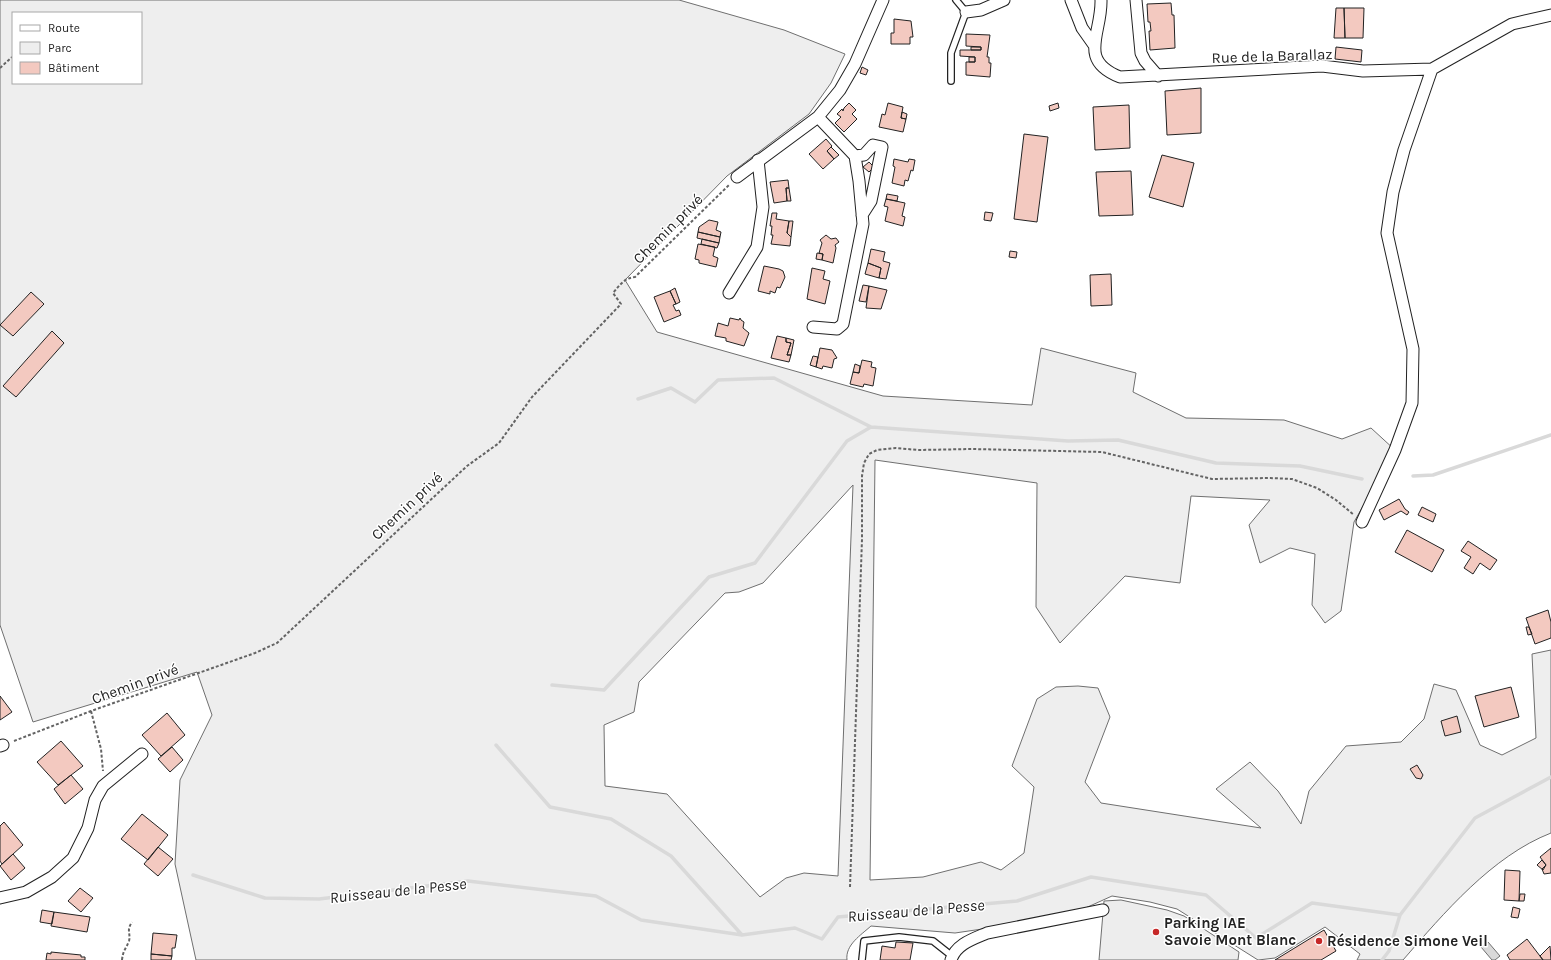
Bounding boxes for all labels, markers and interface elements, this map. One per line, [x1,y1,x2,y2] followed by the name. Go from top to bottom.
[12,12,142,84] legend
[48,21,80,35] text: Route
[48,41,72,55] text: Parc
[1211,45,1333,67] street label: Rue de la Barallaz
[48,61,100,75] text: Bâtiment
[629,190,707,268] street label: Chemin privé
[368,468,446,544] street label: Chemin privé
[89,660,181,708] street label: Chemin privé
[329,874,468,907] water label: Ruisseau de la Pesse
[847,895,986,926] water label: Ruisseau de la Pesse
[1164,914,1296,949] place label: Parking IAE Savoie Mont Blanc
[1151,927,1161,937] marker: Parking IAE Savoie Mont Blanc
[1327,932,1488,950] place label: Résidence Simone Veil
[1314,936,1324,946] marker: Résidence Simone Veil

